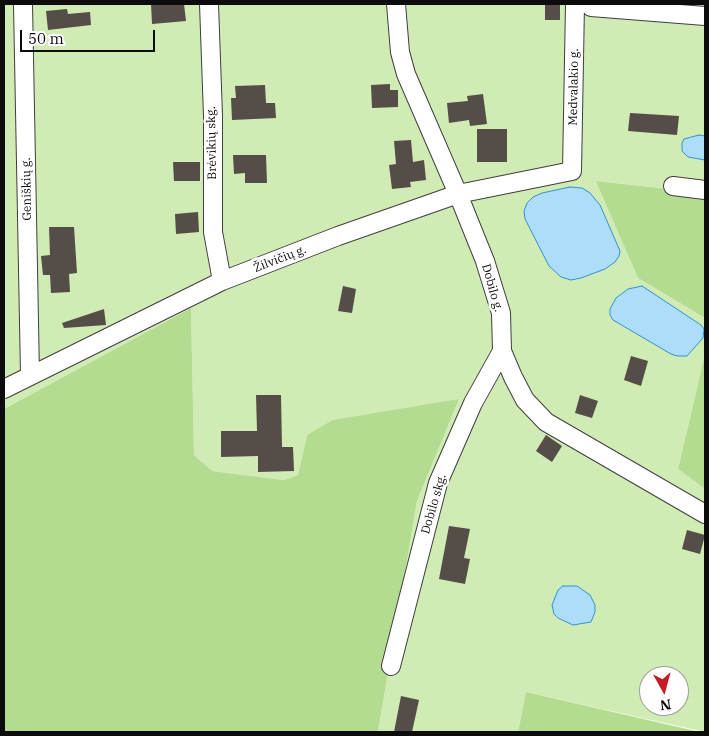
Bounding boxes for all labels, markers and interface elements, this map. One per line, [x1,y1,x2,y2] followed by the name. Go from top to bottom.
[22,20,158,52] scale bar
[28,29,64,48] text: 50 m
[566,48,582,126] street label: Medvalakio g.
[204,106,220,180] street label: Brėvikių skg.
[19,157,35,221] street label: Geniškių g.
[252,242,308,276] street label: Žilvičių g.
[478,262,506,314] street label: Dobilo g.
[419,472,449,536] street label: Dobilo skg.
[639,666,689,716] north arrow
[659,695,672,715] text: N

